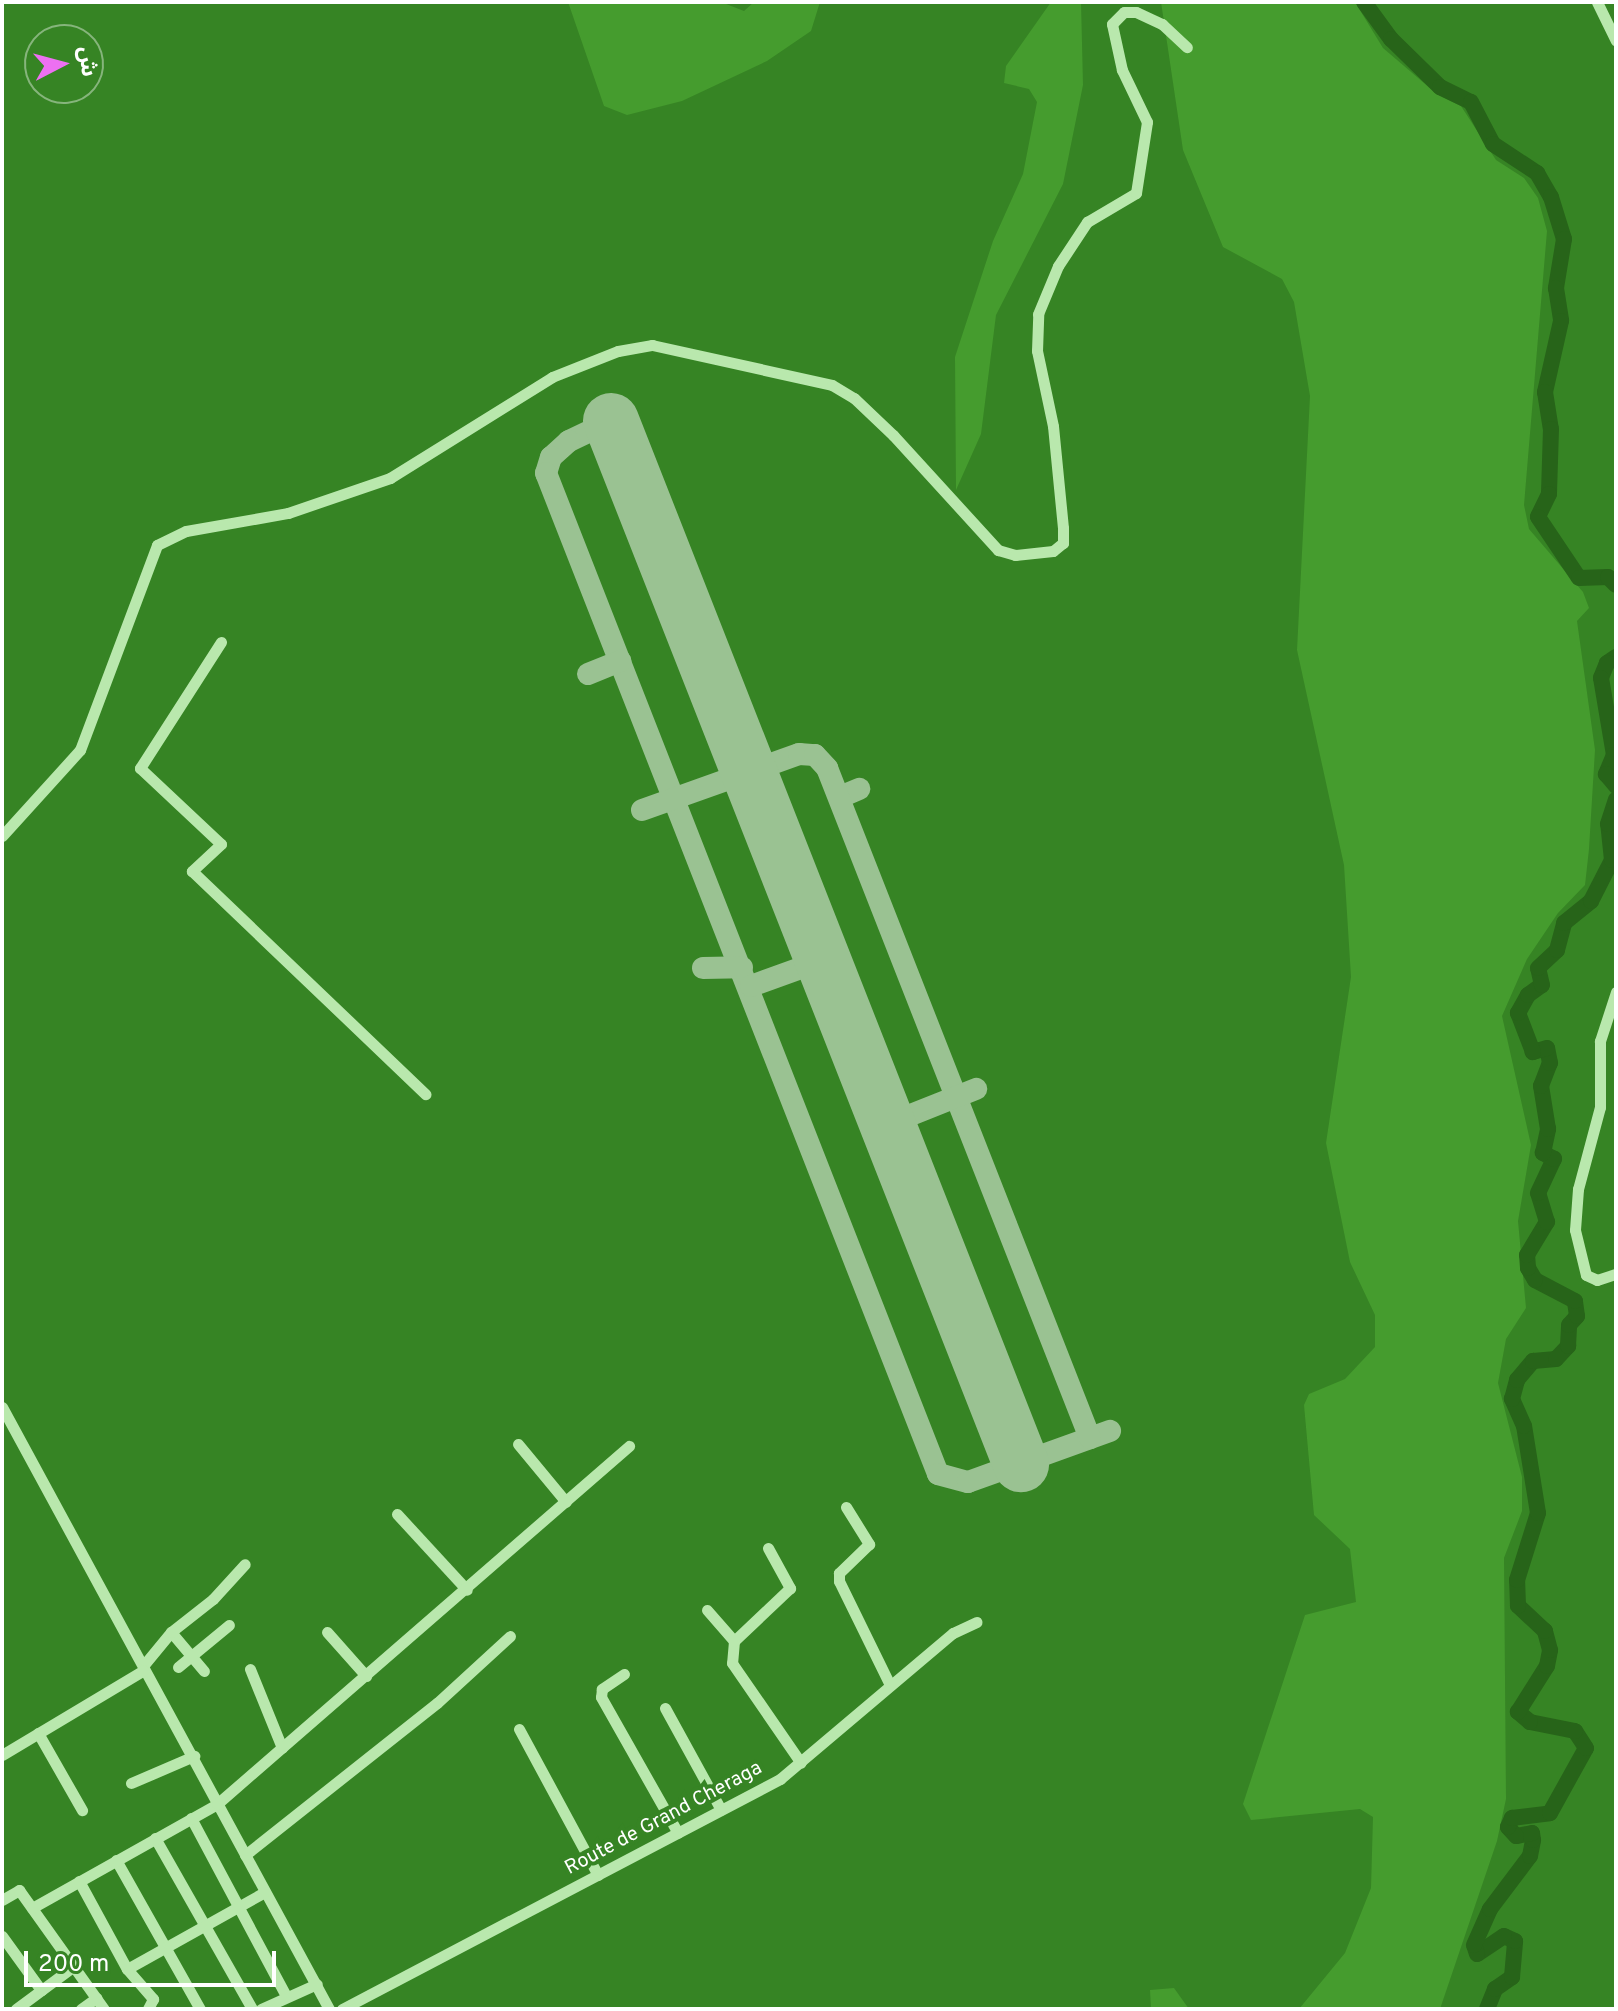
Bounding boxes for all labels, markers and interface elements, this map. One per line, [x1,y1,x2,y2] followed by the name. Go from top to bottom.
[24,24,104,104] north arrow
[71,45,101,78] text: ش
[561,1757,767,1881] street label: Route de Grand Cheraga
[28,1935,280,1985] scale bar
[38,1950,109,1980] text: 200 m

